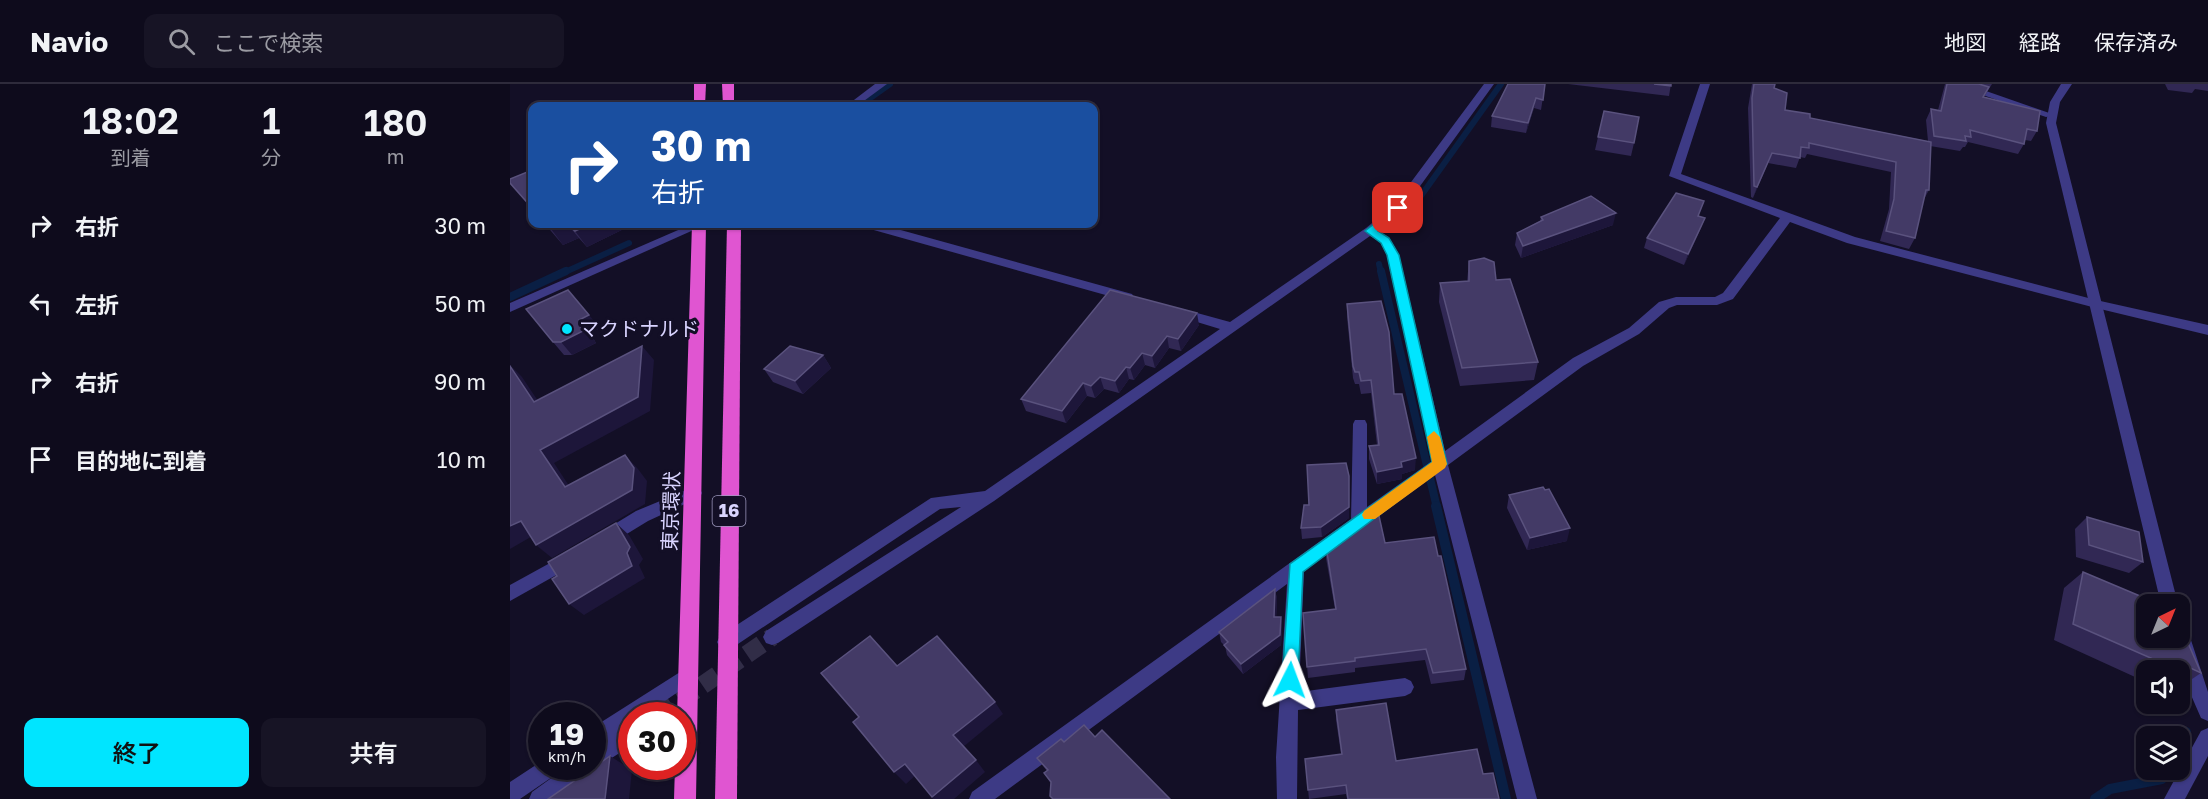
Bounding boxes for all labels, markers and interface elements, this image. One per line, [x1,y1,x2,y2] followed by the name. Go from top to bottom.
[144,14,564,68] search box
[30,25,108,58] text: Navio
[165,25,198,58] icon: search
[213,29,323,56] text: ここで検索
[1944,29,1986,55] text: 地図
[2019,29,2061,55] text: 経路
[2094,29,2178,55] text: 保存済み
[82,99,179,142] text: 18:02
[262,99,280,142] text: 1
[364,101,428,144] text: 180
[651,120,751,170] text: 30 m
[552,126,630,204] icon: right
[387,144,405,168] text: m
[111,145,151,169] text: 到着
[261,145,281,169] text: 分
[651,176,705,208] text: 右折
[1372,182,1423,233] pin
[1381,191,1414,224] icon: arrive
[24,209,57,242] icon: right
[435,212,486,239] text: 30 m
[75,213,119,240] text: 右折
[24,287,57,320] icon: left
[435,290,486,317] text: 50 m
[75,291,119,318] text: 左折
[579,316,699,340] place label: マクドナルド
[560,322,574,336] marker: マクドナルド
[24,365,57,398] icon: right
[434,368,486,395] text: 90 m
[75,369,119,396] text: 右折
[24,443,57,476] icon: arrive
[437,446,486,473] text: 10 m
[75,447,207,474] text: 目的地に到着
[657,471,683,551] street label: 東京環状
[712,496,746,526] road number: 16
[2136,594,2190,648] north arrow
[2136,594,2190,780] map controls
[1258,648,1322,712] position arrow
[2136,660,2190,714] button: sound
[618,702,696,780] speed limit sign: 30
[550,716,584,752] text: 19
[24,718,249,787] button: 終了
[261,718,486,787] button: 共有
[2136,726,2190,780] button: layers
[548,747,586,765] text: km/h

